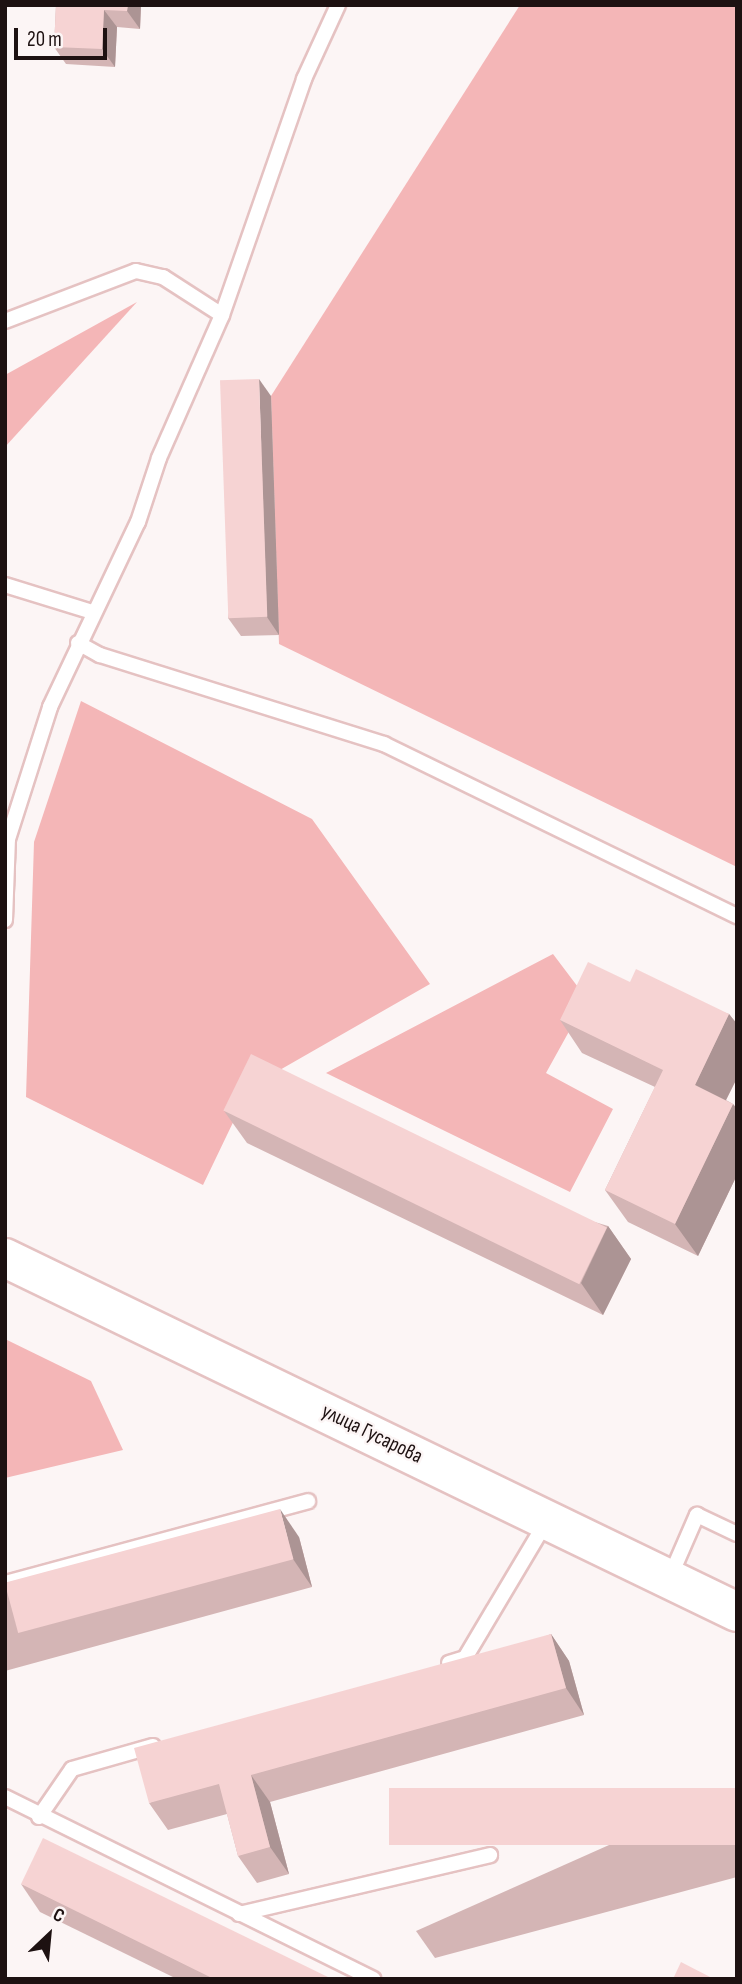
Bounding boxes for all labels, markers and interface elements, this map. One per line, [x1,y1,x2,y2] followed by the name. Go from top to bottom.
[18,14,110,58] scale bar
[27,27,62,52] text: 20 m
[317,1399,427,1469] street label: улица Гусарова
[14,1900,84,1970] north arrow
[49,1903,68,1928] text: С

